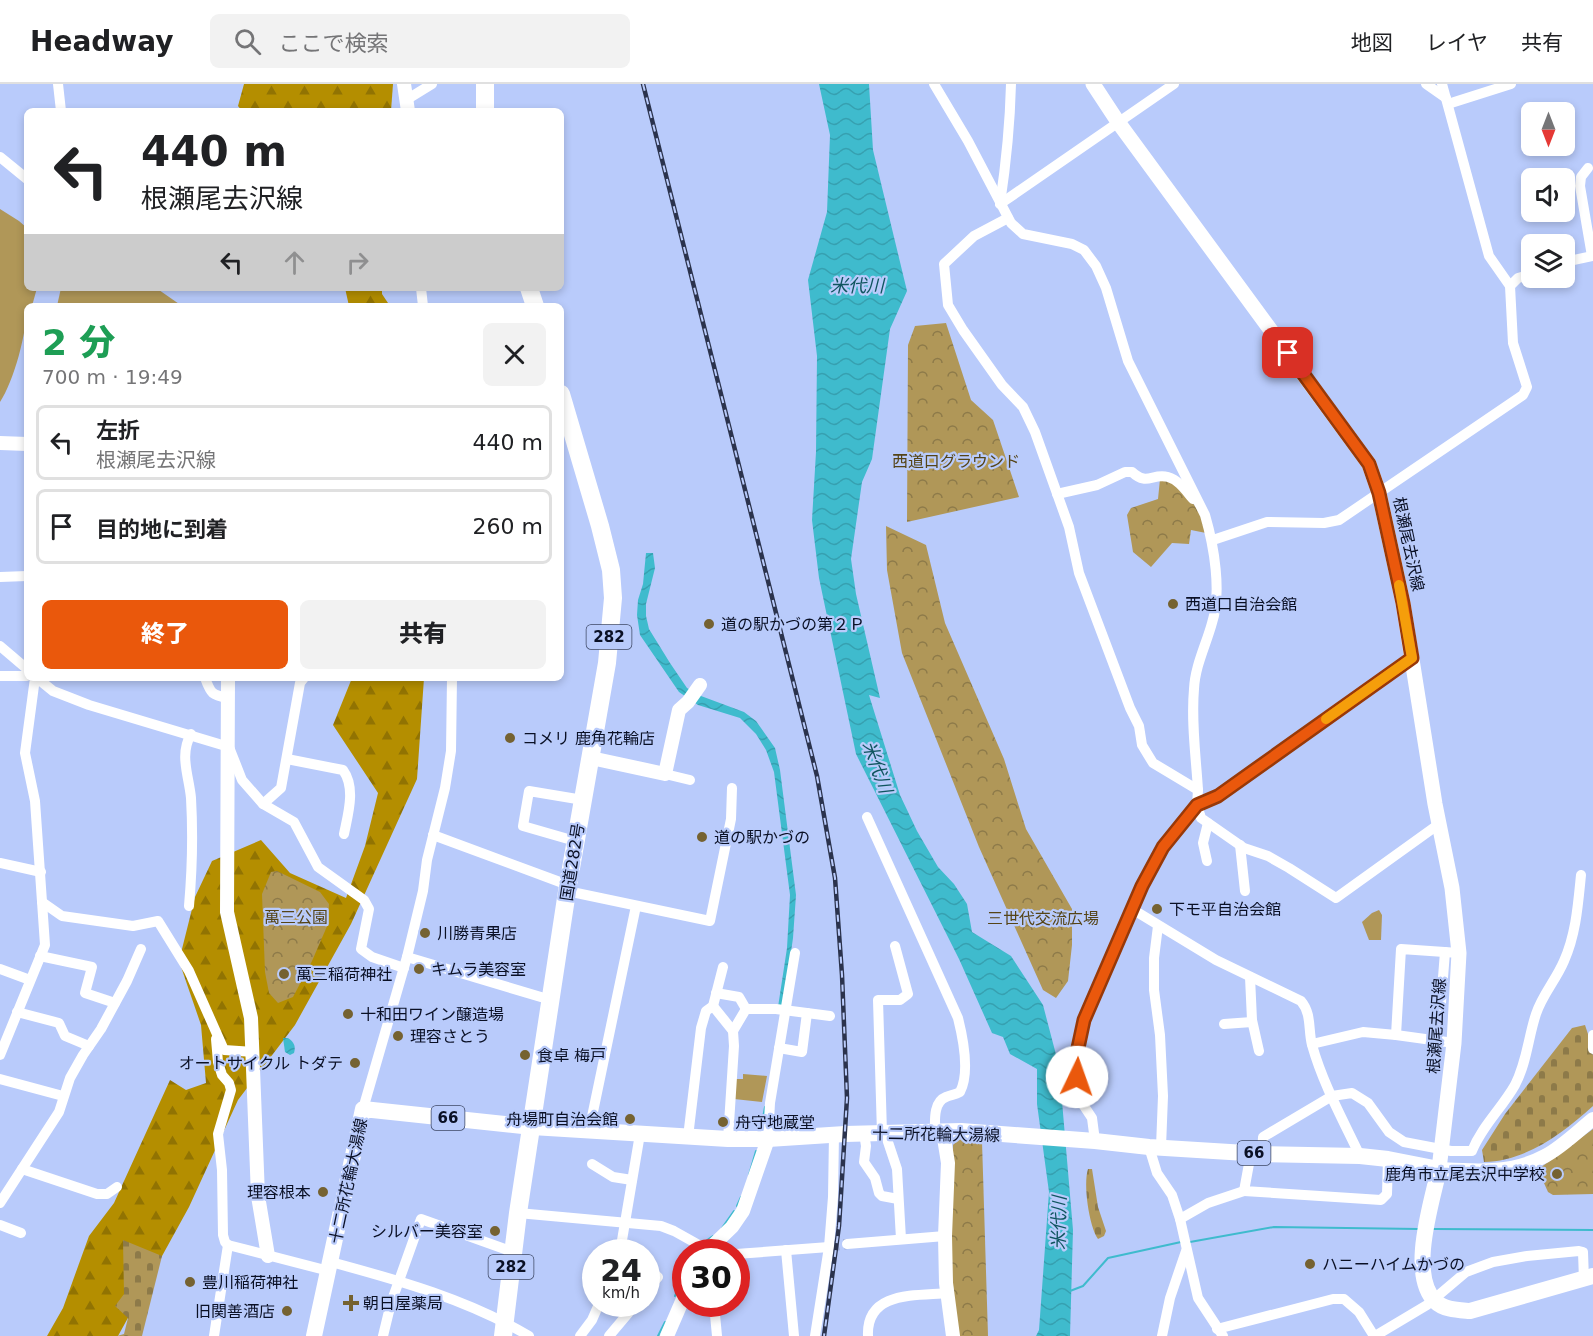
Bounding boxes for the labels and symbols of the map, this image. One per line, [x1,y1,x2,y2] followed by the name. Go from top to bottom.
[1521,102,1575,156] north arrow
[830,275,886,296] water label: 米代川
[1262,327,1313,378] pin
[892,452,1020,471] park label: 西道口グラウンド
[1389,495,1428,593] street label: 根瀬尾去沢線
[1185,595,1297,614] place label: 西道口自治会館
[1166,597,1180,611] marker: 西道口自治会館
[721,615,865,634] place label: 道の駅かづの第２Ｐ
[702,617,716,631] marker: 道の駅かづの第２Ｐ
[586,625,632,649] road number: 282
[522,729,655,748] place label: コメリ 鹿角花輪店
[503,731,517,745] marker: コメリ 鹿角花輪店
[858,738,897,798] water label: 米代川
[557,822,588,902] street label: 国道282号
[714,828,810,847] place label: 道の駅かづの
[695,830,709,844] marker: 道の駅かづの
[1169,900,1281,919] place label: 下モ平自治会館
[1150,902,1164,916] marker: 下モ平自治会館
[264,908,328,927] park label: 萬三公園
[987,909,1099,928] park label: 三世代交流広場
[437,924,517,943] place label: 川勝青果店
[418,926,432,940] marker: 川勝青果店
[431,960,526,979] place label: キムラ美容室
[412,962,426,976] marker: キムラ美容室
[296,965,392,984] place label: 萬三稲荷神社
[277,967,291,981] marker: 萬三稲荷神社
[1424,977,1449,1075] street label: 根瀬尾去沢線
[360,1005,504,1024] place label: 十和田ワイン醸造場
[341,1007,355,1021] marker: 十和田ワイン醸造場
[410,1027,490,1046] place label: 理容さとう
[391,1029,405,1043] marker: 理容さとう
[1045,1045,1109,1109] position arrow
[537,1046,606,1065] place label: 食卓 梅戸
[518,1048,532,1062] marker: 食卓 梅戸
[179,1054,343,1073] place label: オートサイクル トダテ
[348,1056,362,1070] marker: オートサイクル トダテ
[432,1106,464,1130] road number: 66
[506,1110,618,1129] place label: 舟場町自治会館
[623,1112,637,1126] marker: 舟場町自治会館
[735,1113,815,1132] place label: 舟守地蔵堂
[716,1115,730,1129] marker: 舟守地蔵堂
[326,1117,371,1246] street label: 十二所花輪大湯線
[872,1124,1000,1145] street label: 十二所花輪大湯線
[1238,1141,1270,1165] road number: 66
[1385,1165,1545,1184] place label: 鹿角市立尾去沢中学校
[1550,1167,1564,1181] marker: 鹿角市立尾去沢中学校
[247,1183,311,1202] place label: 理容根本
[316,1185,330,1199] marker: 理容根本
[1048,1194,1070,1250] water label: 米代川
[371,1222,483,1241] place label: シルバー美容室
[488,1224,502,1238] marker: シルバー美容室
[672,1239,750,1317] speed limit sign: 30
[488,1255,534,1279] road number: 282
[1322,1255,1465,1274] place label: ハニーハイムかづの
[1303,1257,1317,1271] marker: ハニーハイムかづの
[202,1273,298,1292] place label: 豊川稲荷神社
[183,1275,197,1289] marker: 豊川稲荷神社
[363,1294,443,1313] place label: 朝日屋薬局
[344,1296,358,1310] marker: 朝日屋薬局
[195,1302,275,1321] place label: 旧関善酒店
[280,1304,294,1318] marker: 旧関善酒店

